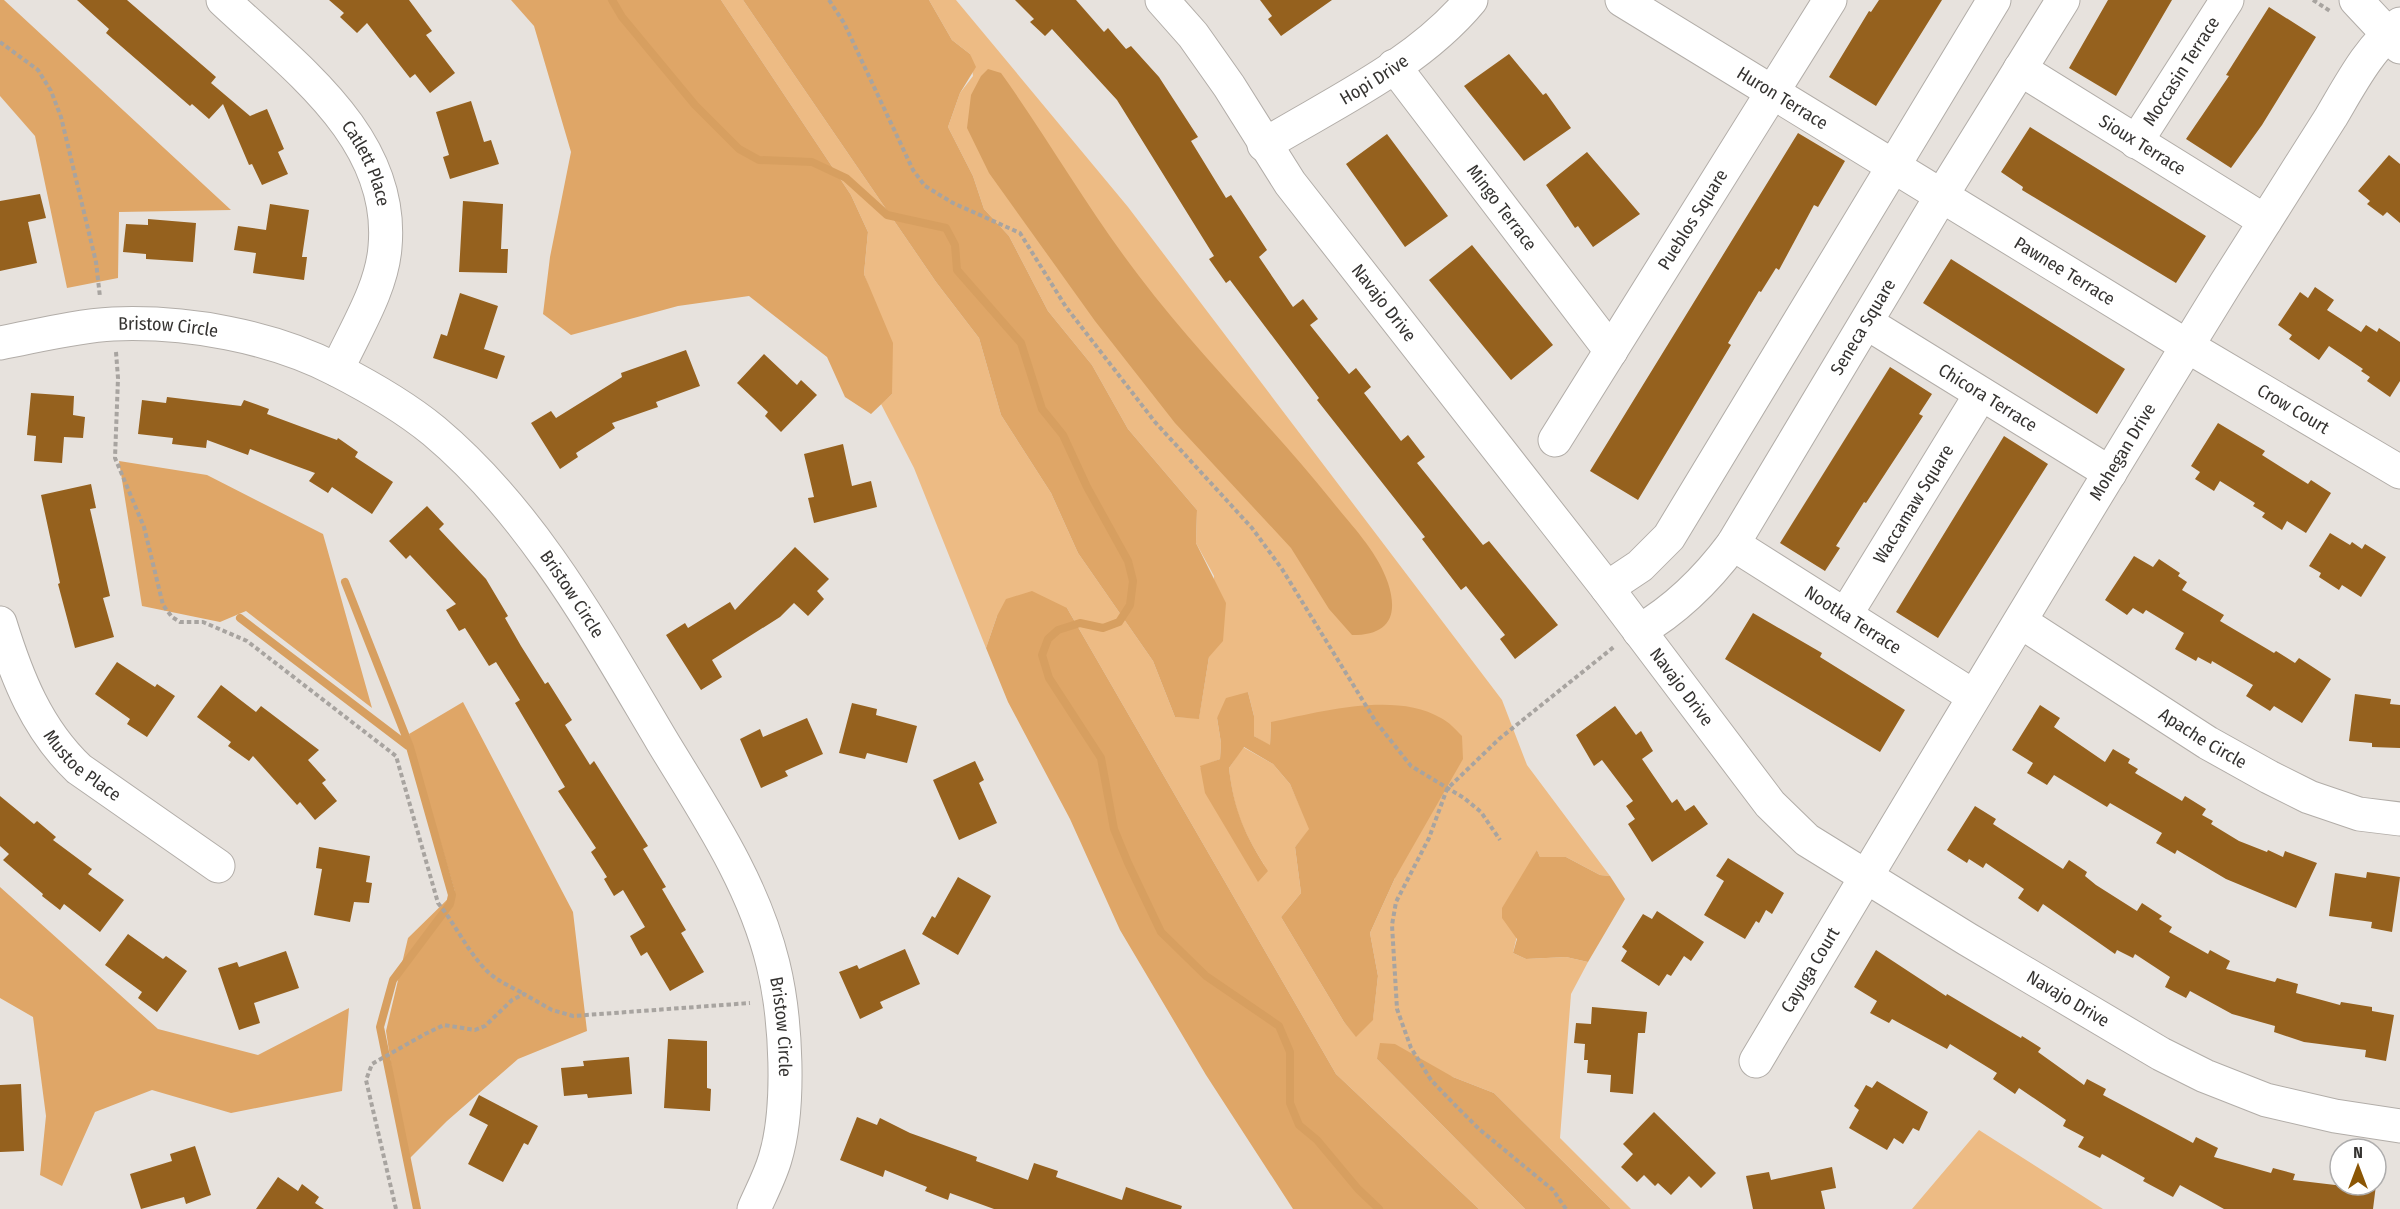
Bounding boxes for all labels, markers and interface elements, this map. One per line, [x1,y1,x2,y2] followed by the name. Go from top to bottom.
[2138,13,2224,130] street label: Moccasin Terrace
[1336,50,1413,110] street label: Hopi Drive
[1733,62,1832,134] street label: Huron Terrace
[2095,110,2190,180] street label: Sioux Terrace
[337,116,394,208] street label: Catlett Place
[1462,160,1542,255] street label: Mingo Terrace
[1653,165,1733,274] street label: Pueblos Square
[2010,232,2119,310] street label: Pawnee Terrace
[1347,260,1421,346] street label: Navajo Drive
[1826,275,1900,379] street label: Seneca Square
[118,313,220,342] street label: Bristow Circle
[1934,359,2041,436] street label: Chicora Terrace
[2253,379,2333,439] street label: Crow Court
[2085,399,2161,504] street label: Mohegan Drive
[1869,440,1958,568] street label: Waccamaw Square
[535,546,609,642] street label: Bristow Circle
[1800,581,1906,659] street label: Nootka Terrace
[1645,643,1718,730] street label: Navajo Drive
[2155,703,2251,773] street label: Apache Circle
[39,726,125,806] street label: Mustoe Place
[1776,923,1844,1017] street label: Cayuga Court
[2023,966,2114,1032] street label: Navajo Drive
[765,975,796,1077] street label: Bristow Circle
[2328,1137,2388,1197] north arrow
[2353,1143,2363,1162] text: N

